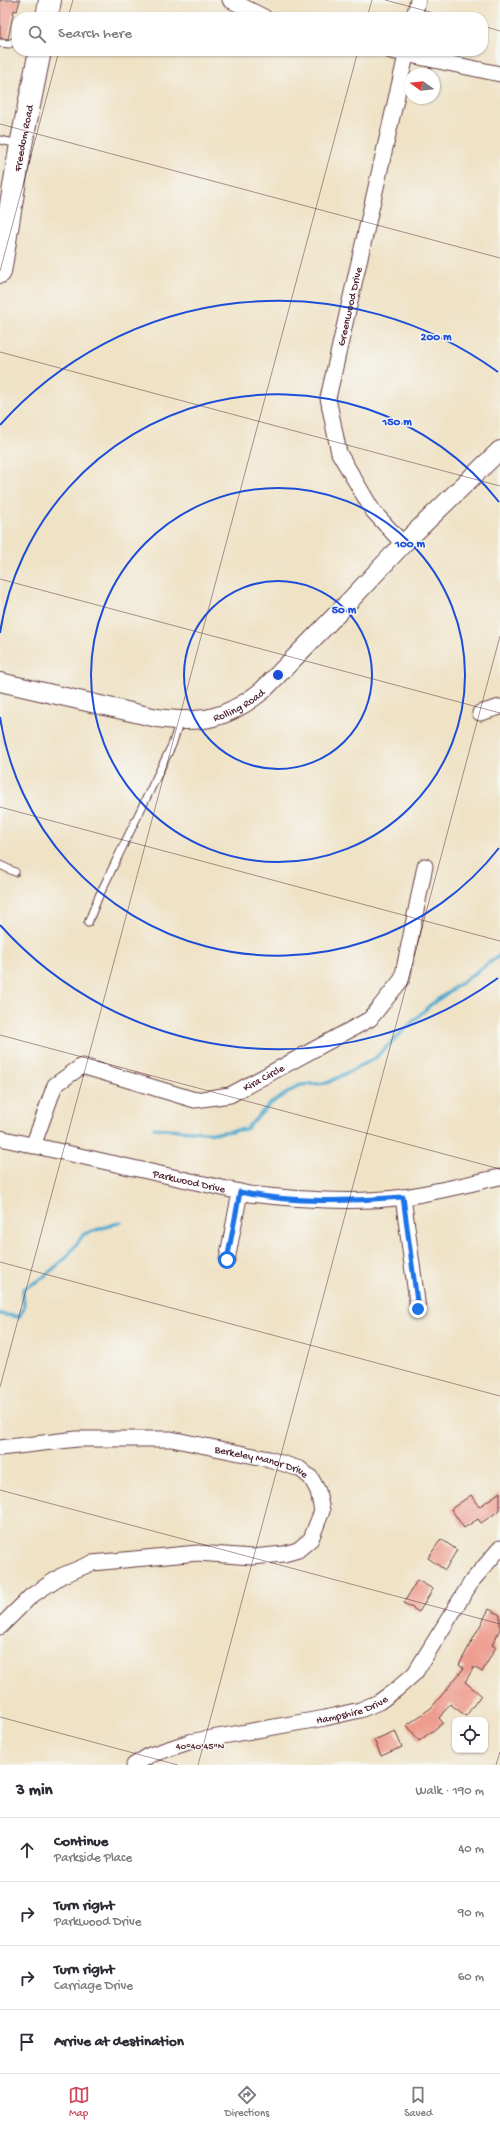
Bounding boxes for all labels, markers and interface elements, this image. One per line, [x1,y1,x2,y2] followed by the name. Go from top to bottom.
[12,12,488,56] search box
[26,23,48,45] icon: search
[58,25,132,43] text: Search here
[404,68,440,104] north arrow
[12,102,37,173] street label: Freedom Road
[336,266,366,347] street label: Greenwood Drive
[421,331,452,345] text: 200 m
[381,416,412,430] text: 150 m
[394,538,425,552] text: 100 m
[332,604,357,618] text: 50 m
[271,668,285,682] centre of rings
[212,686,269,725] street label: Rolling Road
[241,1063,287,1095] street label: Kira Circle
[150,1168,227,1197] street label: Parkwood Drive
[218,1251,236,1269] route start
[409,1300,427,1318] route end
[212,1444,310,1481] street label: Berkeley Manor Drive
[315,1694,391,1727] street label: Hampshire Drive
[452,1717,488,1753] map controls
[452,1717,488,1753] button: locate
[176,1741,225,1753] text: 40°40'45"N
[16,1781,53,1801] text: 3 min
[415,1784,484,1799] text: Walk · 190 m
[54,1833,108,1851] text: Continue
[16,1839,38,1861] icon: ahead
[458,1842,484,1857] text: 40 m
[54,1851,132,1866] text: Parkside Place
[54,1897,114,1915] text: Turn right
[16,1903,38,1925] icon: right
[458,1906,484,1921] text: 90 m
[54,1915,141,1930] text: Parkwood Drive
[54,1961,114,1979] text: Turn right
[16,1967,38,1989] icon: right
[458,1970,484,1985] text: 60 m
[54,1979,133,1994] text: Carriage Drive
[16,2031,38,2053] icon: arrive
[54,2033,184,2051] text: Arrive at destination
[68,2084,90,2120] tab: Map
[225,2084,269,2120] tab: Directions
[404,2084,432,2120] tab: Saved

